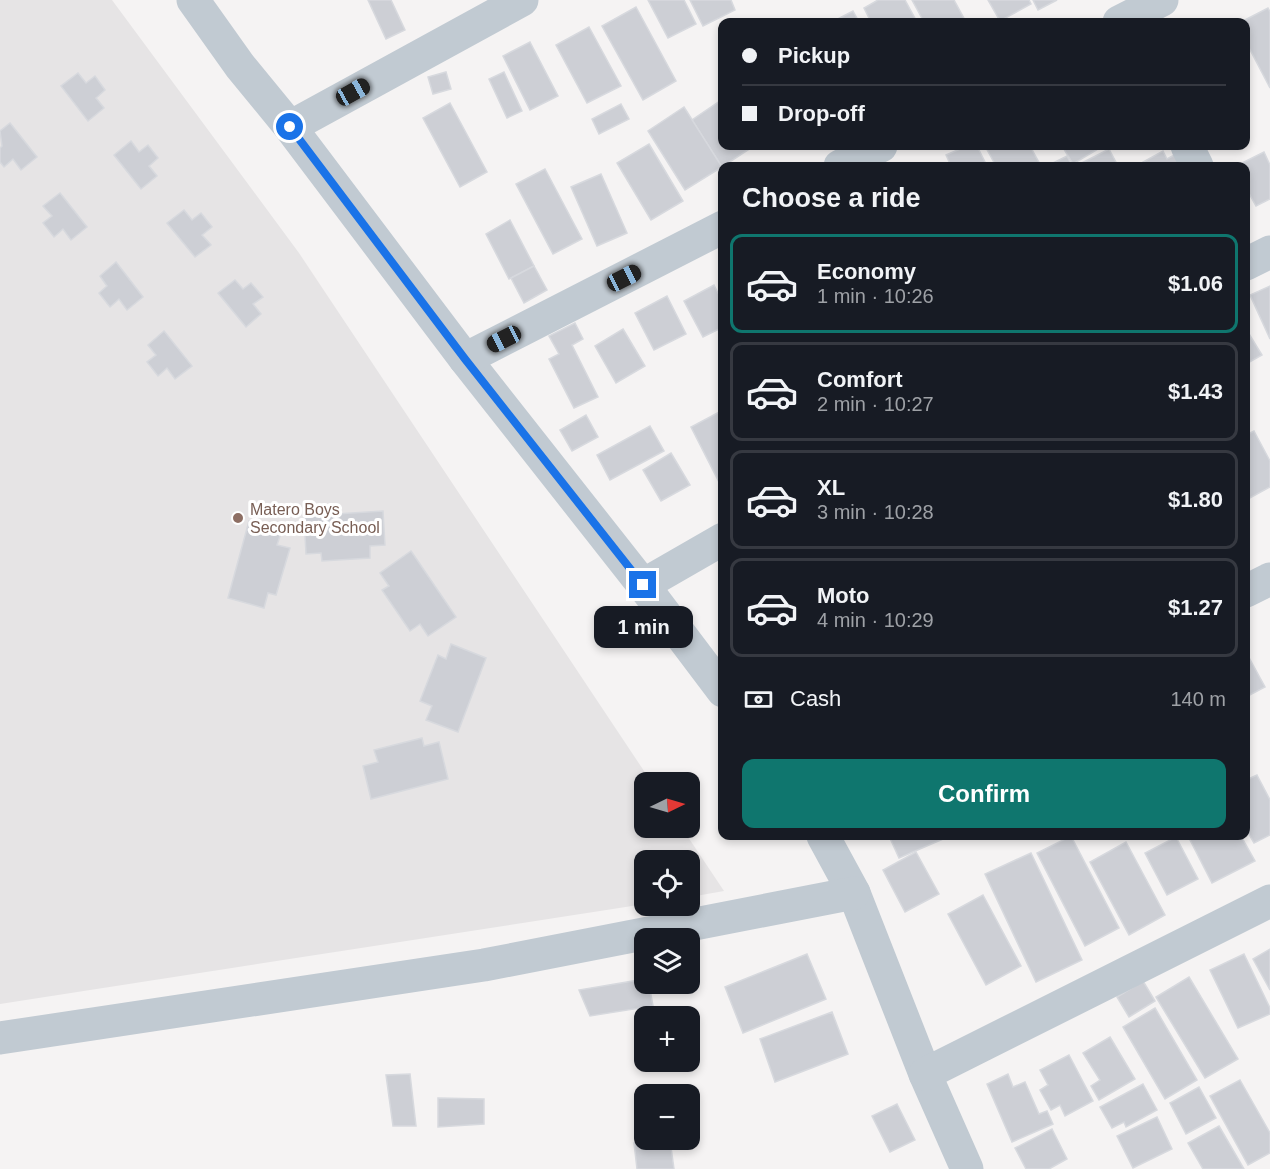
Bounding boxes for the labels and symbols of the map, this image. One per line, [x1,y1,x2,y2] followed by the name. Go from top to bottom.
[333,75,373,109] car
[276,113,303,140] route start
[604,262,644,294] car
[484,323,524,355] car
[250,501,380,536] place label: Matero Boys Secondary School
[231,511,245,525] marker: Matero Boys Secondary School
[629,571,656,598] route end
[594,606,692,648] callout: 1 min
[634,772,700,838] north arrow

